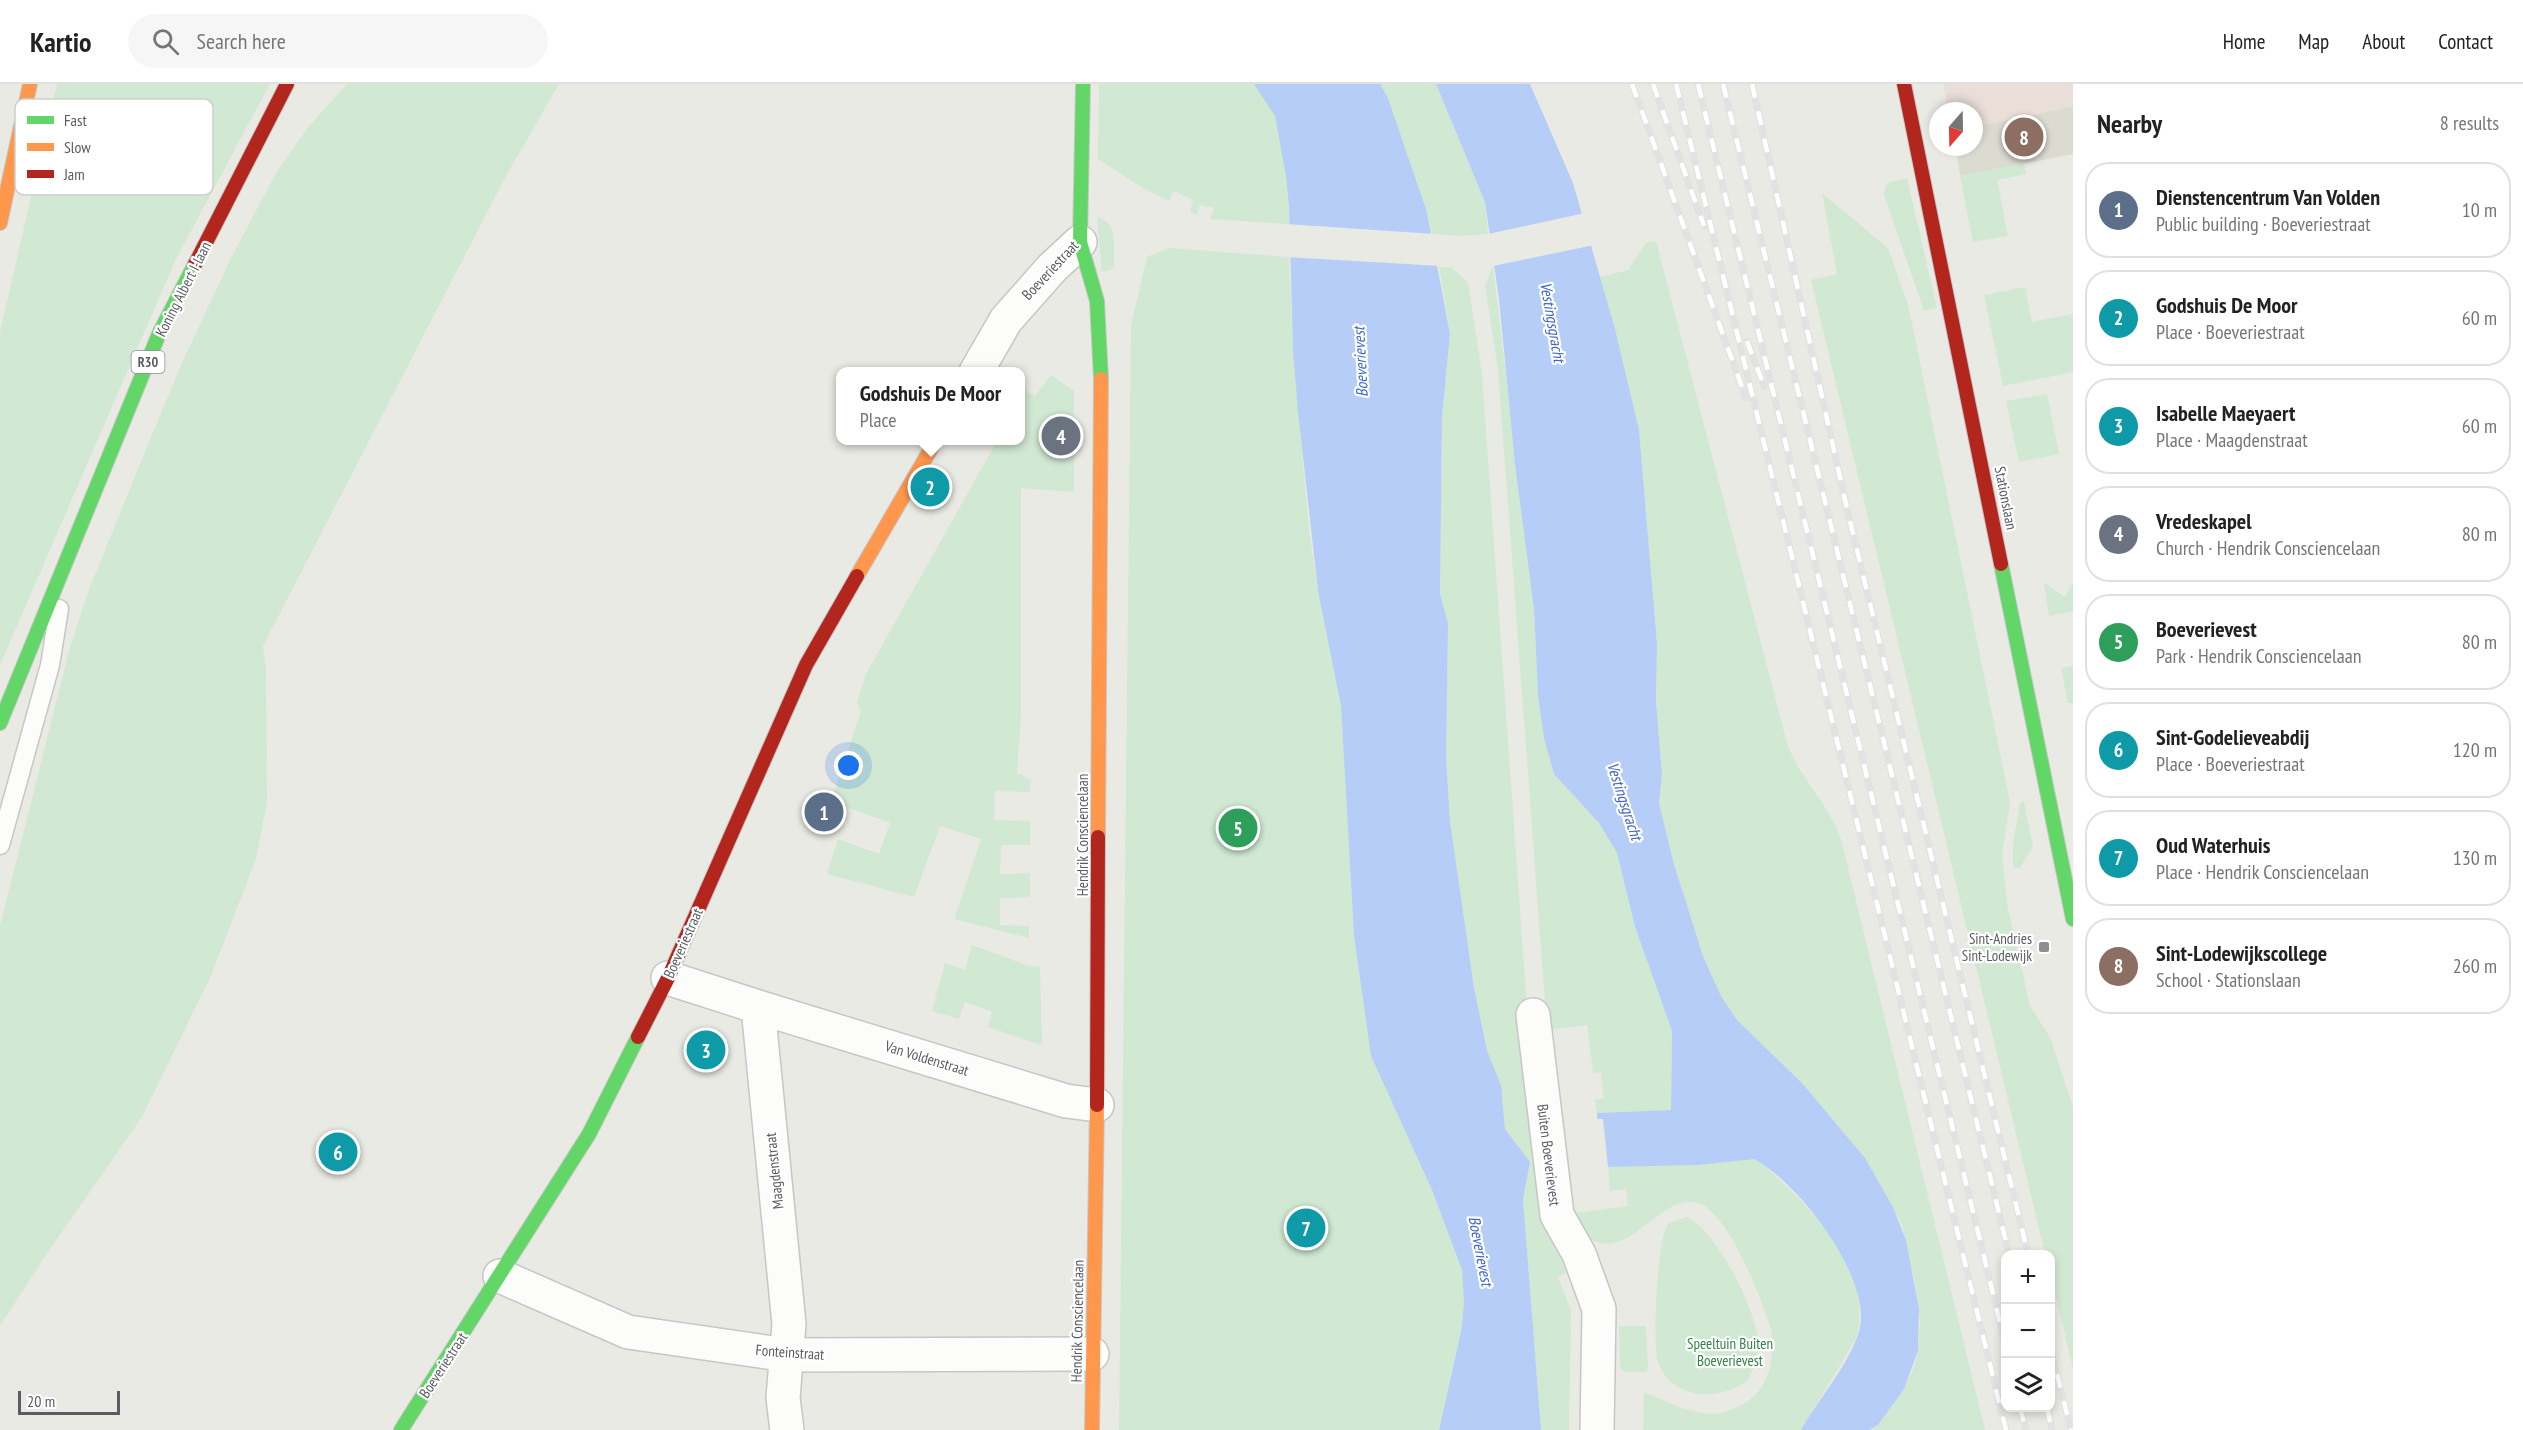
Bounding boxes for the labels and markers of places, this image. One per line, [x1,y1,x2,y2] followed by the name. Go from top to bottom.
[2004,115,2044,160] pin: 8
[1042,414,1080,458] pin: 4
[910,464,950,510] pin: 2
[804,790,844,834] pin: 1
[1218,806,1258,850] pin: 5
[1962,929,2032,965] place label: Sint-Andries Sint-Lodewijk
[2037,940,2051,954] marker: Sint-Andries Sint-Lodewijk
[686,1028,726,1072] pin: 3
[318,1130,358,1174] pin: 6
[1286,1206,1326,1250] pin: 7

